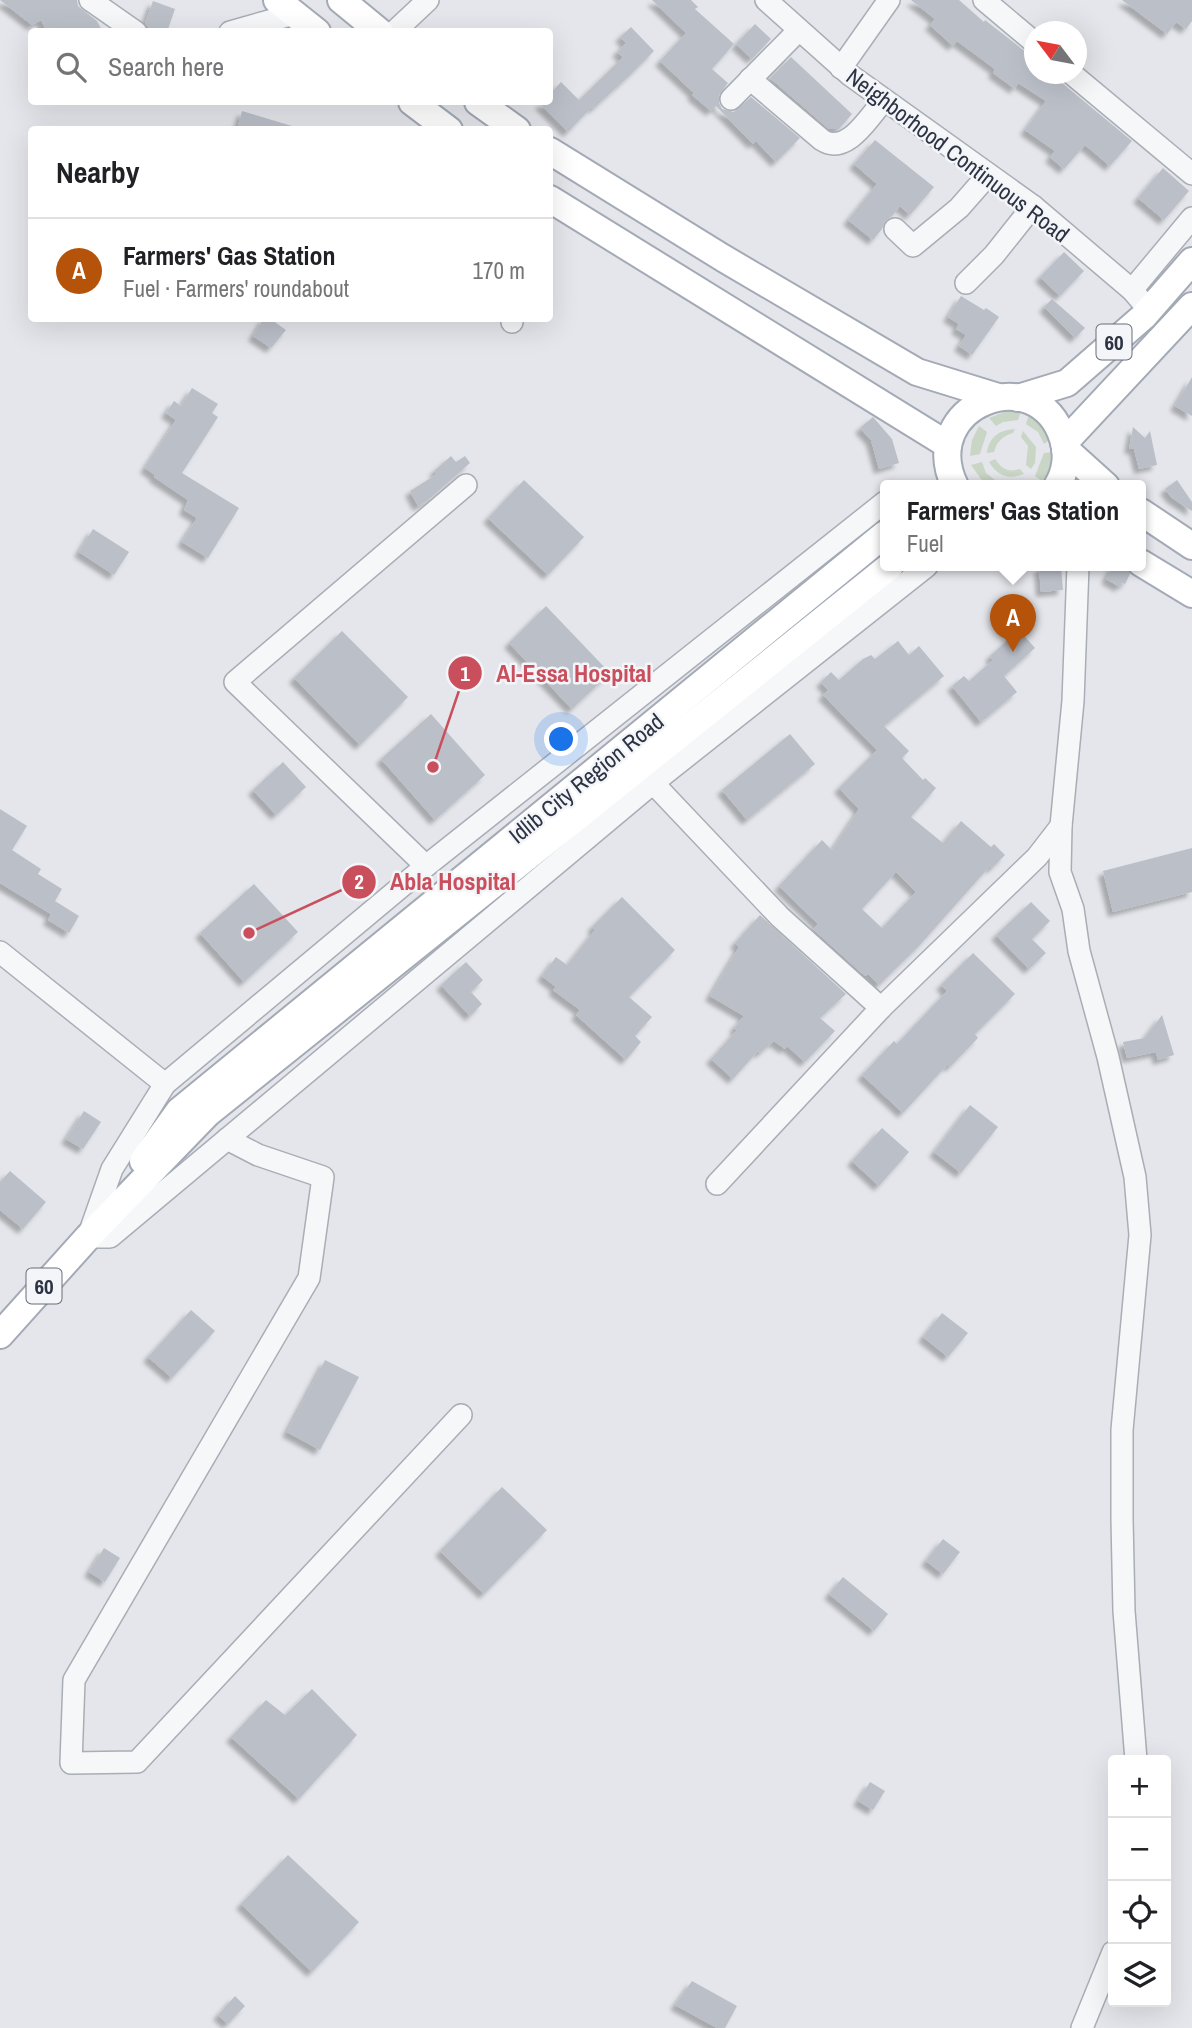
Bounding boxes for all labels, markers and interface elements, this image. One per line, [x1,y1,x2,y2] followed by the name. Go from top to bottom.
[1024,21,1087,84] north arrow
[28,28,553,105] search box
[52,48,90,86] icon: search
[108,49,224,84] text: Search here
[840,61,1076,249] street label: Neighborhood Continuous Road
[56,152,139,192] text: Nearby
[123,238,336,273] text: Farmers' Gas Station
[72,255,86,286] text: A
[473,255,525,286] text: 170 m
[123,273,349,304] text: Fuel · Farmers' roundabout
[1096,324,1132,360] road number: 60
[880,480,1146,571] popup
[907,493,1119,528] text: Farmers' Gas Station
[907,528,943,559] text: Fuel
[990,594,1036,652] pin: A
[448,651,666,696] callout: Al-Essa Hospital
[496,657,652,689] text: Al-Essa Hospital
[460,659,470,688] text: 1
[502,706,670,850] street label: Idlib City Region Road
[544,722,578,756] your location
[342,859,530,904] callout: Abla Hospital
[390,865,516,897] text: Abla Hospital
[354,867,364,896] text: 2
[26,1268,61,1304] road number: 60
[1108,1755,1171,2007] map controls
[1108,1755,1171,1818] button: +
[1108,1818,1171,1881] button: −
[1108,1881,1171,1944] button: locate
[1108,1944,1171,2007] button: layers

